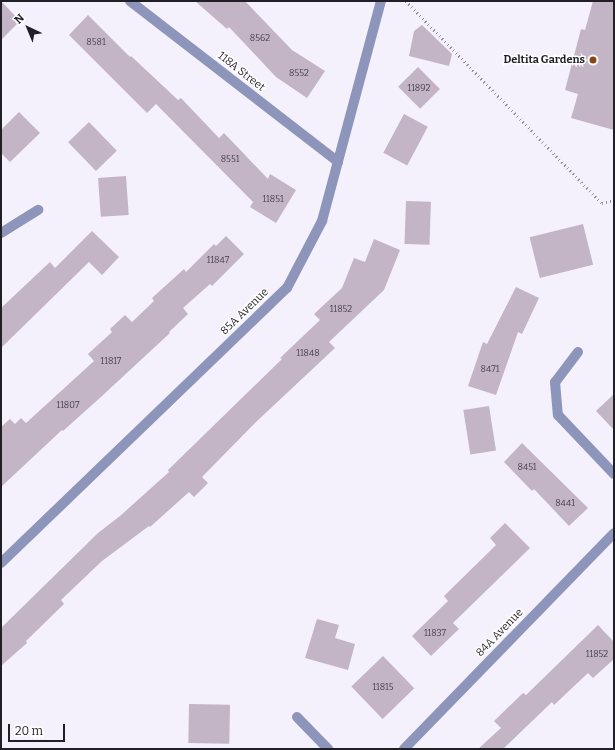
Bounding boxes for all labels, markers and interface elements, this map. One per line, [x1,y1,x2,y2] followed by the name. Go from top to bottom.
[8,8,48,48] north arrow
[12,11,27,27] text: N
[250,33,270,43] house number: 8562
[86,37,106,47] house number: 8581
[215,50,267,94] street label: 118A Street
[503,53,585,67] place label: Deltita Gardens
[588,55,598,65] marker: Deltita Gardens
[289,68,309,78] house number: 8552
[408,83,430,93] house number: 11892
[221,154,239,164] house number: 8551
[262,194,284,204] house number: 11851
[207,255,229,265] house number: 11847
[218,286,272,338] street label: 85A Avenue
[330,304,352,314] house number: 11852
[296,348,320,358] house number: 11848
[101,356,121,366] house number: 11817
[481,364,499,374] house number: 8471
[56,400,80,410] house number: 11807
[517,462,537,472] house number: 8451
[555,498,575,508] house number: 8441
[474,606,526,660] street label: 84A Avenue
[424,628,446,638] house number: 11837
[586,649,608,659] house number: 11852
[372,682,394,692] house number: 11815
[10,716,67,742] scale bar
[15,724,43,738] text: 20 m

